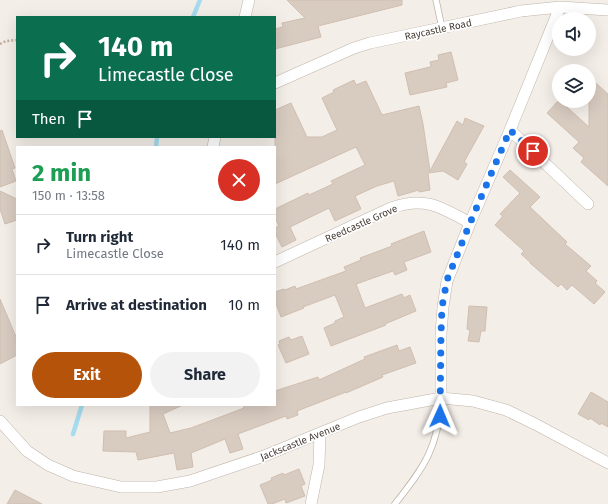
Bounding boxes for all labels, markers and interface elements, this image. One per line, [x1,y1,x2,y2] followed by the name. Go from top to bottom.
[552,12,596,108] map controls
[552,12,596,56] button: sound
[404,17,473,43] street label: Raycastle Road
[98,30,174,63] text: 140 m
[32,32,84,84] icon: right
[98,64,234,86] text: Limecastle Close
[552,64,596,108] button: layers
[74,108,96,130] icon: arrive
[32,110,66,128] text: Then
[516,134,550,168] pin
[522,140,544,162] icon: arrive
[32,159,91,187] text: 2 min
[218,159,260,201] button: close
[32,188,105,203] text: 150 m · 13:58
[323,203,399,245] street label: Reedcastle Grove
[66,228,133,246] text: Turn right
[32,234,54,256] icon: right
[220,236,260,254] text: 140 m
[66,246,164,261] text: Limecastle Close
[32,294,54,316] icon: arrive
[66,296,207,314] text: Arrive at destination
[228,296,260,314] text: 10 m
[32,352,142,398] button: Exit
[150,352,260,398] button: Share
[419,395,461,437] position arrow
[259,420,342,463] street label: Jackscastle Avenue

